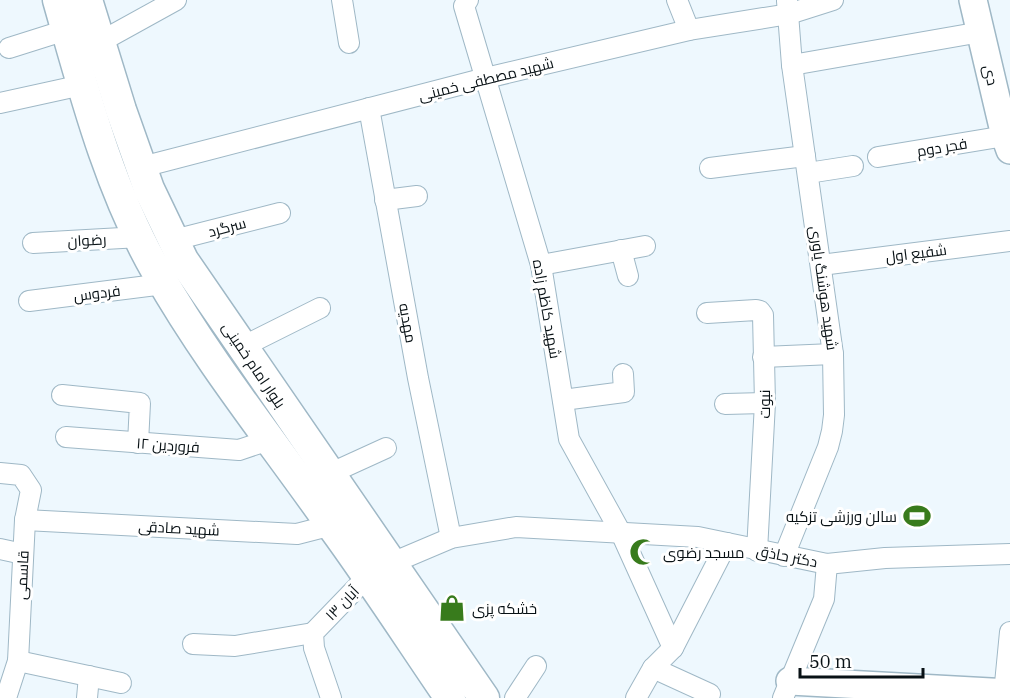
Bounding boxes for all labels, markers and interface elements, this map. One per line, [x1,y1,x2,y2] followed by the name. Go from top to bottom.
[416,53,556,106] street label: شهید مصطفی خمینی
[978,63,1003,87] street label: دی
[915,134,969,161] street label: فجر دوم
[206,213,248,241] street label: سرگرد
[805,225,842,352] street label: شهید هوشنگ یاوری
[67,229,107,252] street label: رضوان
[884,240,948,268] street label: شفیع اول
[528,258,565,360] street label: شهید کاظم زاده
[72,281,122,306] street label: فردوس
[394,302,421,345] street label: مهدیه
[217,318,290,412] street label: بلوار امام خمینی
[755,390,774,418] street label: نبوت
[136,433,200,458] street label: ۱۲ فروردین
[902,501,932,531] sports icon: سالن ورزشی تزکیه
[786,507,897,527] place label: سالن ورزشی تزکیه
[138,516,220,541] street label: شهید صادقی
[628,537,658,567] mosque icon: مسجد رضوی
[755,541,819,572] street label: دکتر حاذق
[663,543,744,563] place label: مسجد رضوی
[11,550,34,600] street label: قاسمی
[321,582,364,625] street label: ۱۳ آبان
[437,593,467,623] shop icon: خشکه پزی
[472,599,537,619] place label: خشکه پزی
[800,641,923,679] scale bar
[809,650,852,673] text: 50 m

